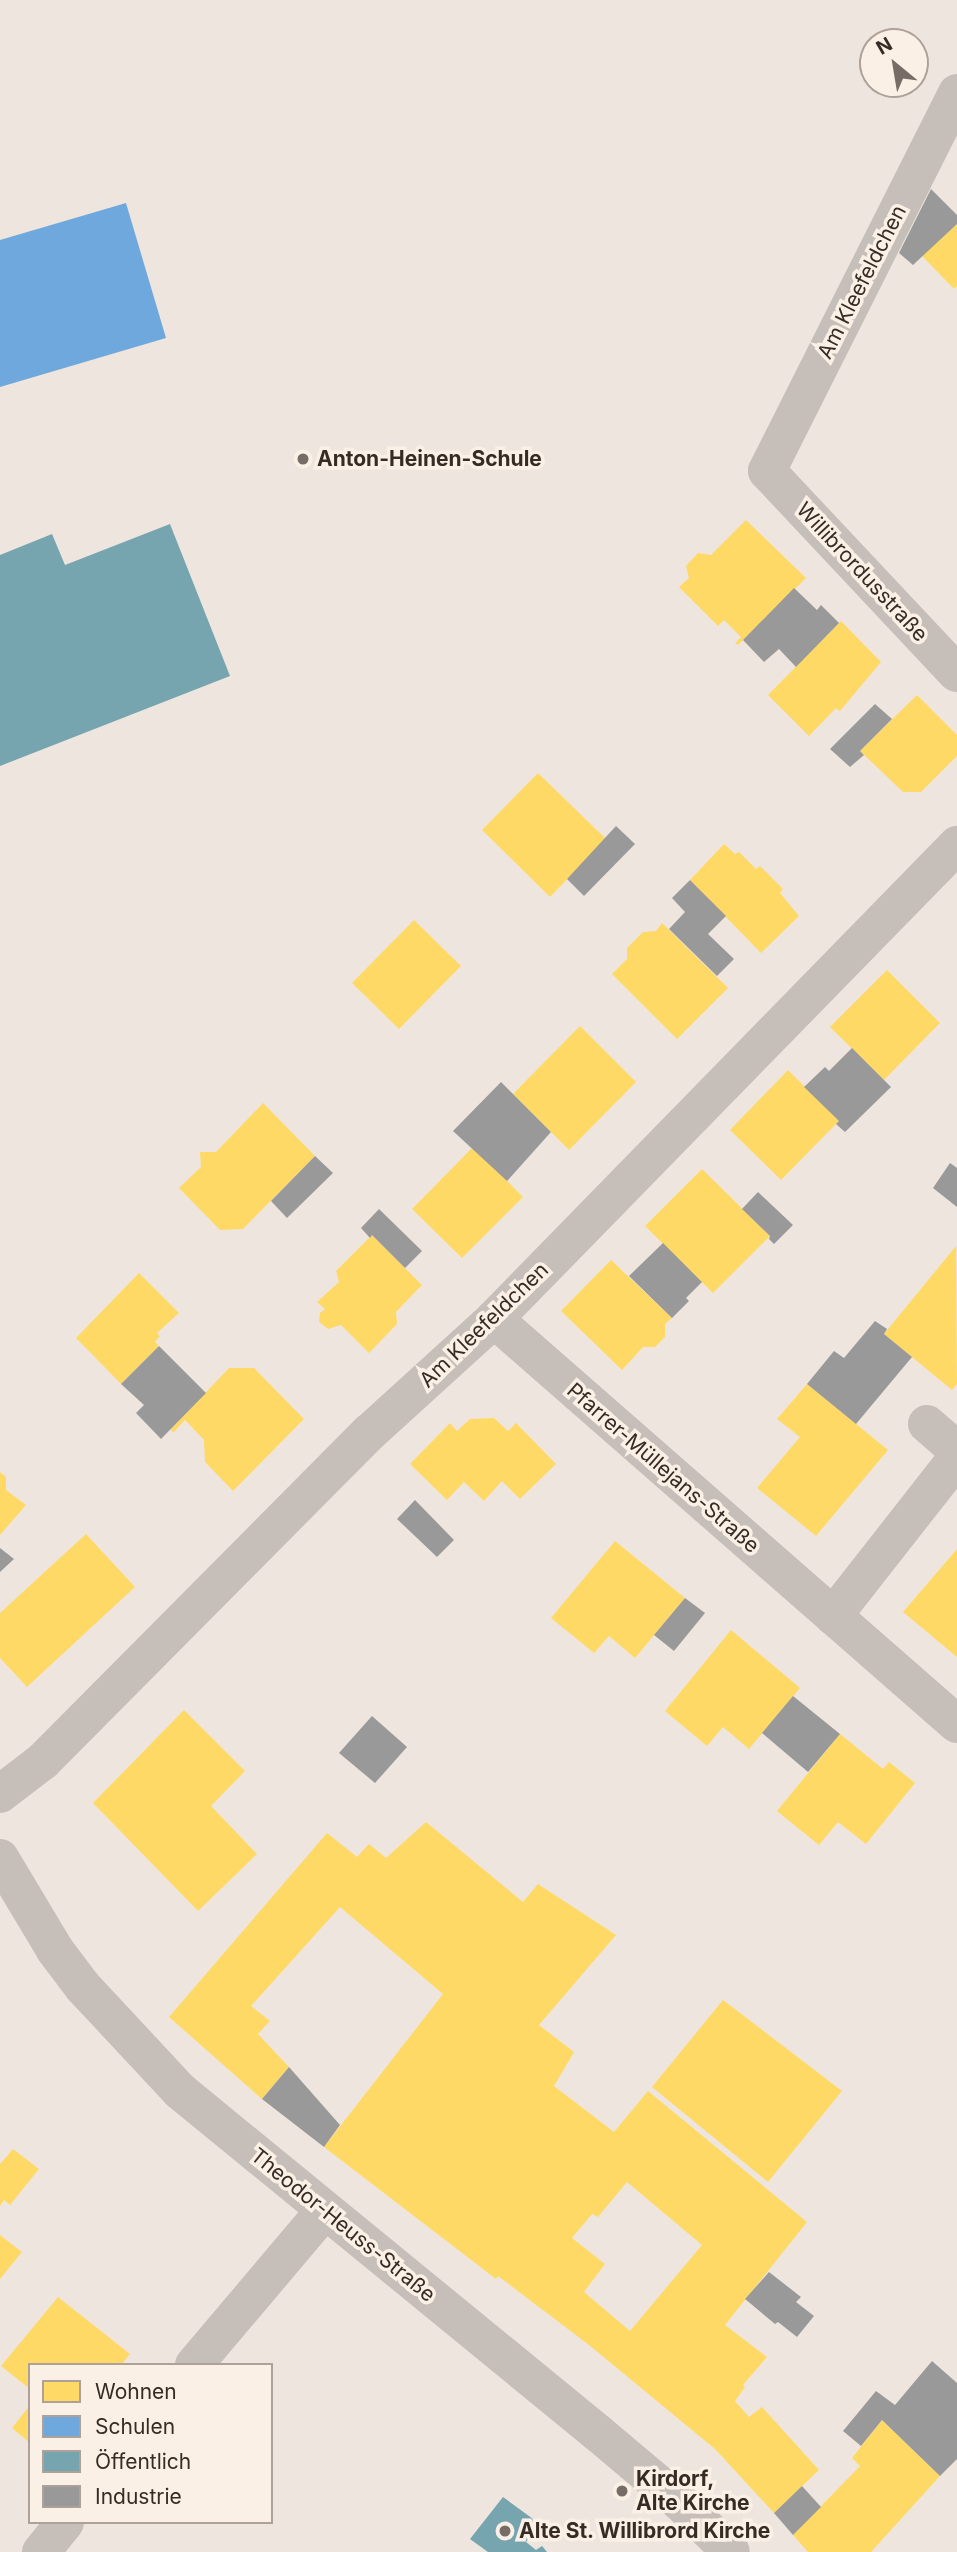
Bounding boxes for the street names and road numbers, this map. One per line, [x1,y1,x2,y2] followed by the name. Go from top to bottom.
[812,201,912,363] street label: Am Kleefeldchen
[791,497,933,647] street label: Willibrordusstraße
[415,1257,553,1393] street label: Am Kleefeldchen
[562,1378,764,1558] street label: Pfarrer-Müllejans-Straße
[246,2143,440,2307] street label: Theodor-Heuss-Straße

